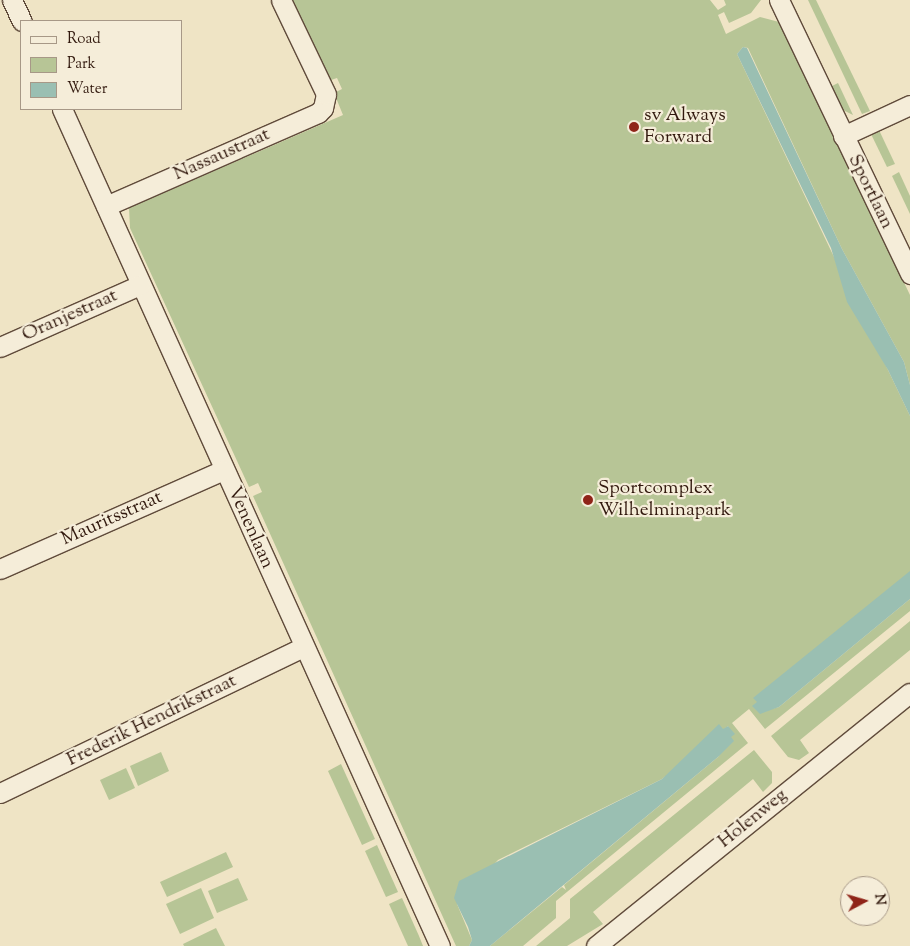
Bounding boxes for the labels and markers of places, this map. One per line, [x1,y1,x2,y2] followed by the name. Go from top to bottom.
[644,105,726,149] place label: sv Always Forward
[628,121,640,133] marker: sv Always Forward
[598,478,731,522] place label: Sportcomplex Wilhelminapark
[582,494,594,506] marker: Sportcomplex Wilhelminapark

